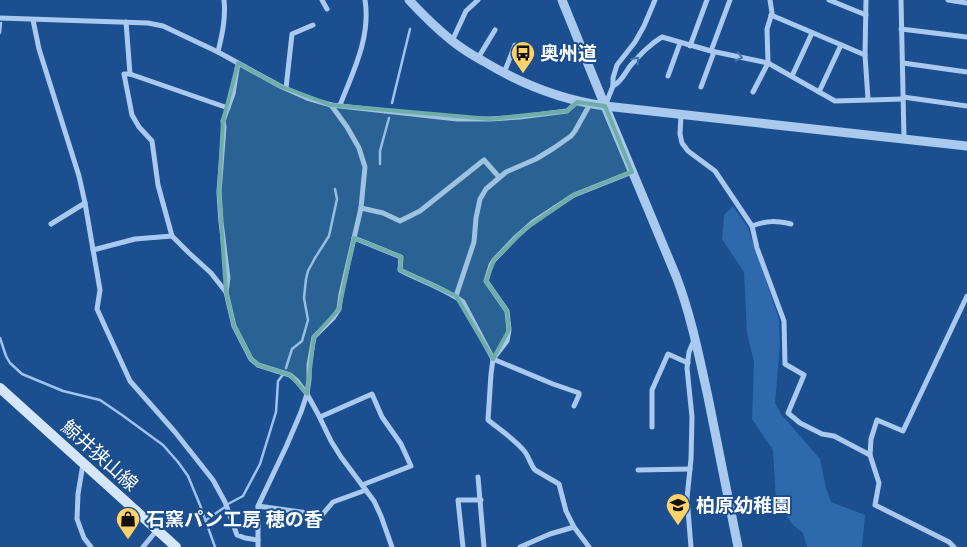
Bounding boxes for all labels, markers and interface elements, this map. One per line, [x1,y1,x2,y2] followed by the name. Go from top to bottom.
[510,40,536,74] bus stop icon: 奥州道
[540,43,597,65] place label: 奥州道
[735,51,744,62] one-way arrow
[630,57,639,66] one-way arrow
[57,416,142,496] street label: 鯨井狭山線
[665,492,691,526] school or university icon: 柏原幼稚園
[696,495,791,517] place label: 柏原幼稚園
[115,506,141,540] shop icon: 石窯パン工房 穂の香
[146,509,323,531] place label: 石窯パン工房 穂の香

